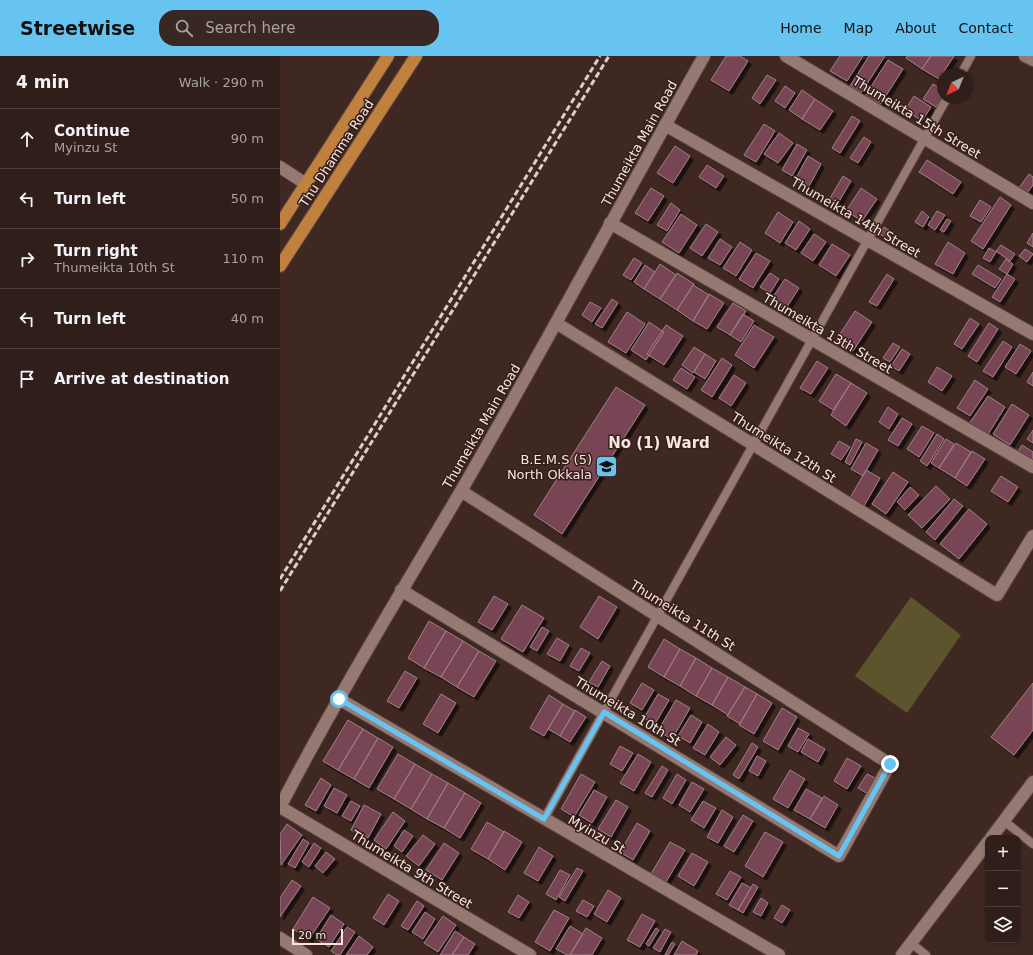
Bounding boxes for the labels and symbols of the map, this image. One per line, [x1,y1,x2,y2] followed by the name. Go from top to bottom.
[937,68,973,104] north arrow
[849,73,984,162] street label: Thumeikta 15th Street
[598,78,680,210] street label: Thumeikta Main Road
[296,97,377,211] street label: Thu Dhamma Road
[788,174,923,261] street label: Thumeikta 14th Street
[760,290,895,377] street label: Thumeikta 13th Street
[439,361,523,492] street label: Thumeikta Main Road
[728,409,839,486] street label: Thumeikta 12th St
[608,434,710,452] district label: No (1) Ward
[507,452,592,482] place label: B.E.M.S (5) North Okkala
[594,453,620,479] school or university icon: B.E.M.S (5) North Okkala
[627,577,738,654] street label: Thumeikta 11th St
[571,673,683,749] street label: Thumeikta 10th St
[330,690,348,708] route start
[881,755,899,773] route end
[566,812,628,857] street label: Myinzu St
[348,827,475,912] street label: Thumeikta 9th Street
[292,927,343,946] scale bar

